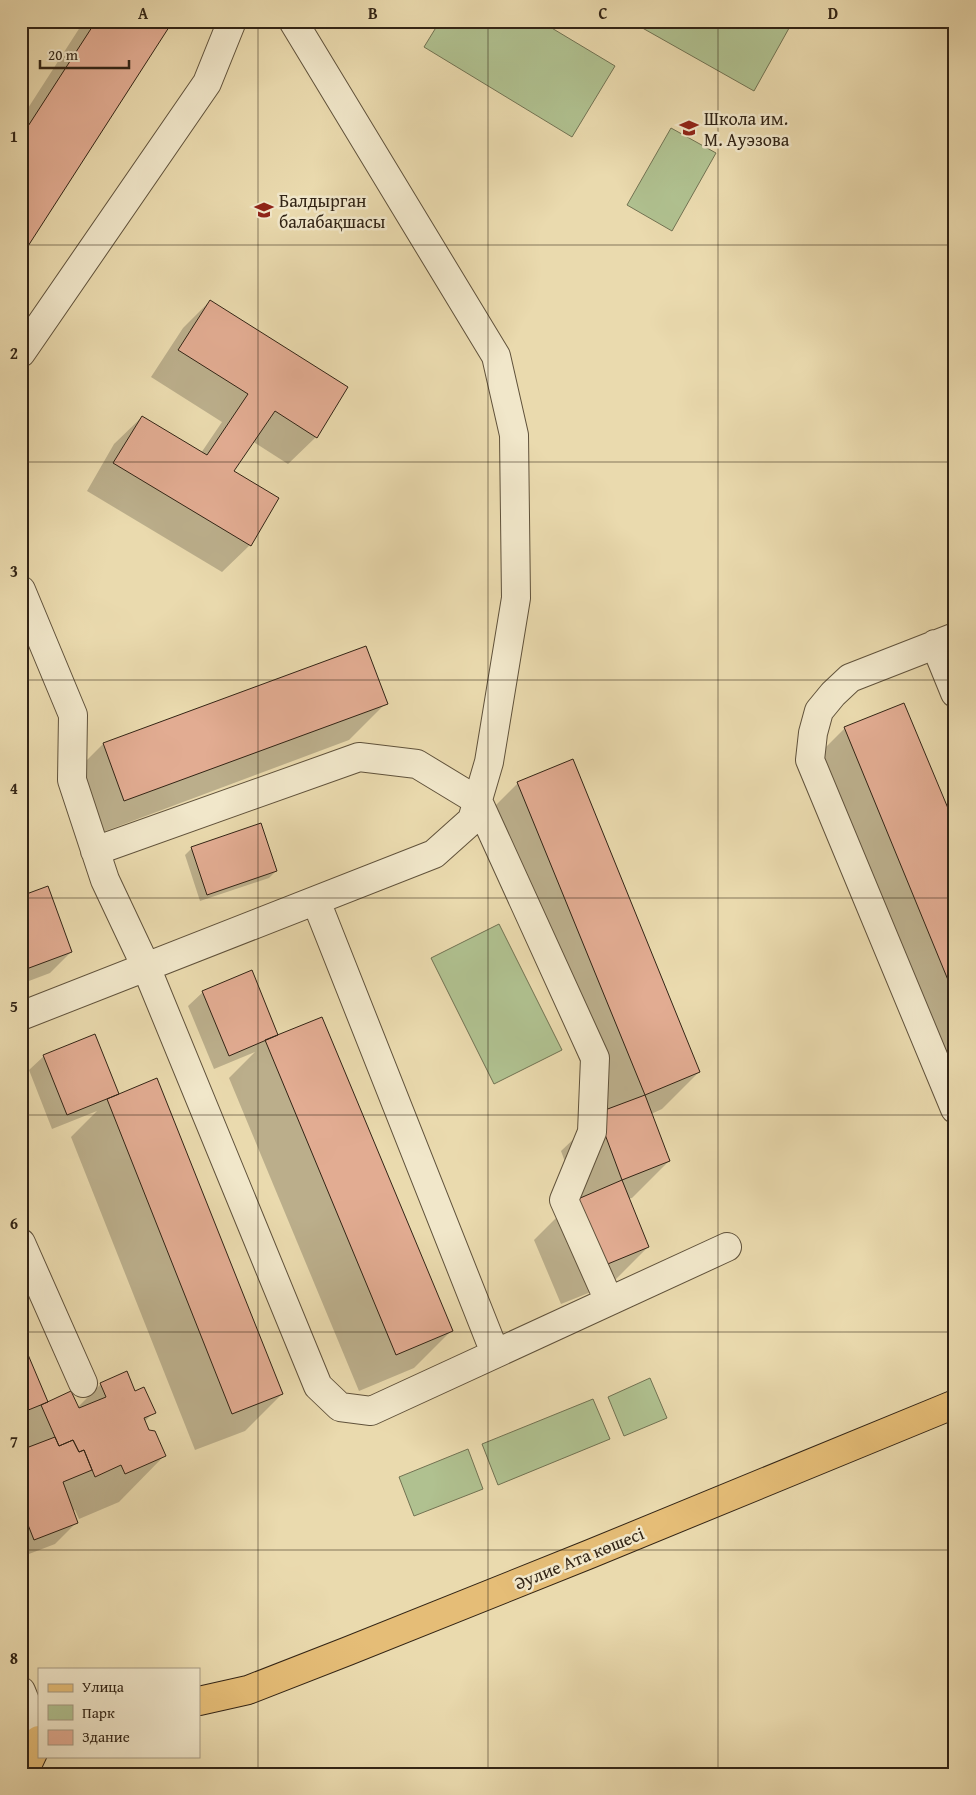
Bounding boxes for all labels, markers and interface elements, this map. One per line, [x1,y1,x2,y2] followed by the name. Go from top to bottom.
[138,1,149,25] text: A
[368,1,378,25] text: B
[598,1,608,25] text: C
[828,1,838,25] text: D
[40,38,129,70] scale bar
[48,44,79,65] text: 20 m
[704,105,790,153] place label: Школа им. М. Ауэзова
[678,117,700,139] school or university icon: Школа им. М. Ауэзова
[10,124,18,148] text: 1
[279,187,386,235] place label: Балдырган балабақшасы
[253,199,275,221] school or university icon: Балдырган балабақшасы
[10,341,18,365] text: 2
[10,559,18,583] text: 3
[10,776,18,800] text: 4
[10,994,18,1018] text: 5
[10,1211,18,1235] text: 6
[10,1429,18,1453] text: 7
[510,1520,648,1596] street label: Әулие Ата көшесі
[10,1646,18,1670] text: 8
[38,1668,200,1758] legend
[82,1676,125,1697] text: Улица
[82,1702,115,1723] text: Парк
[82,1726,130,1747] text: Здание

